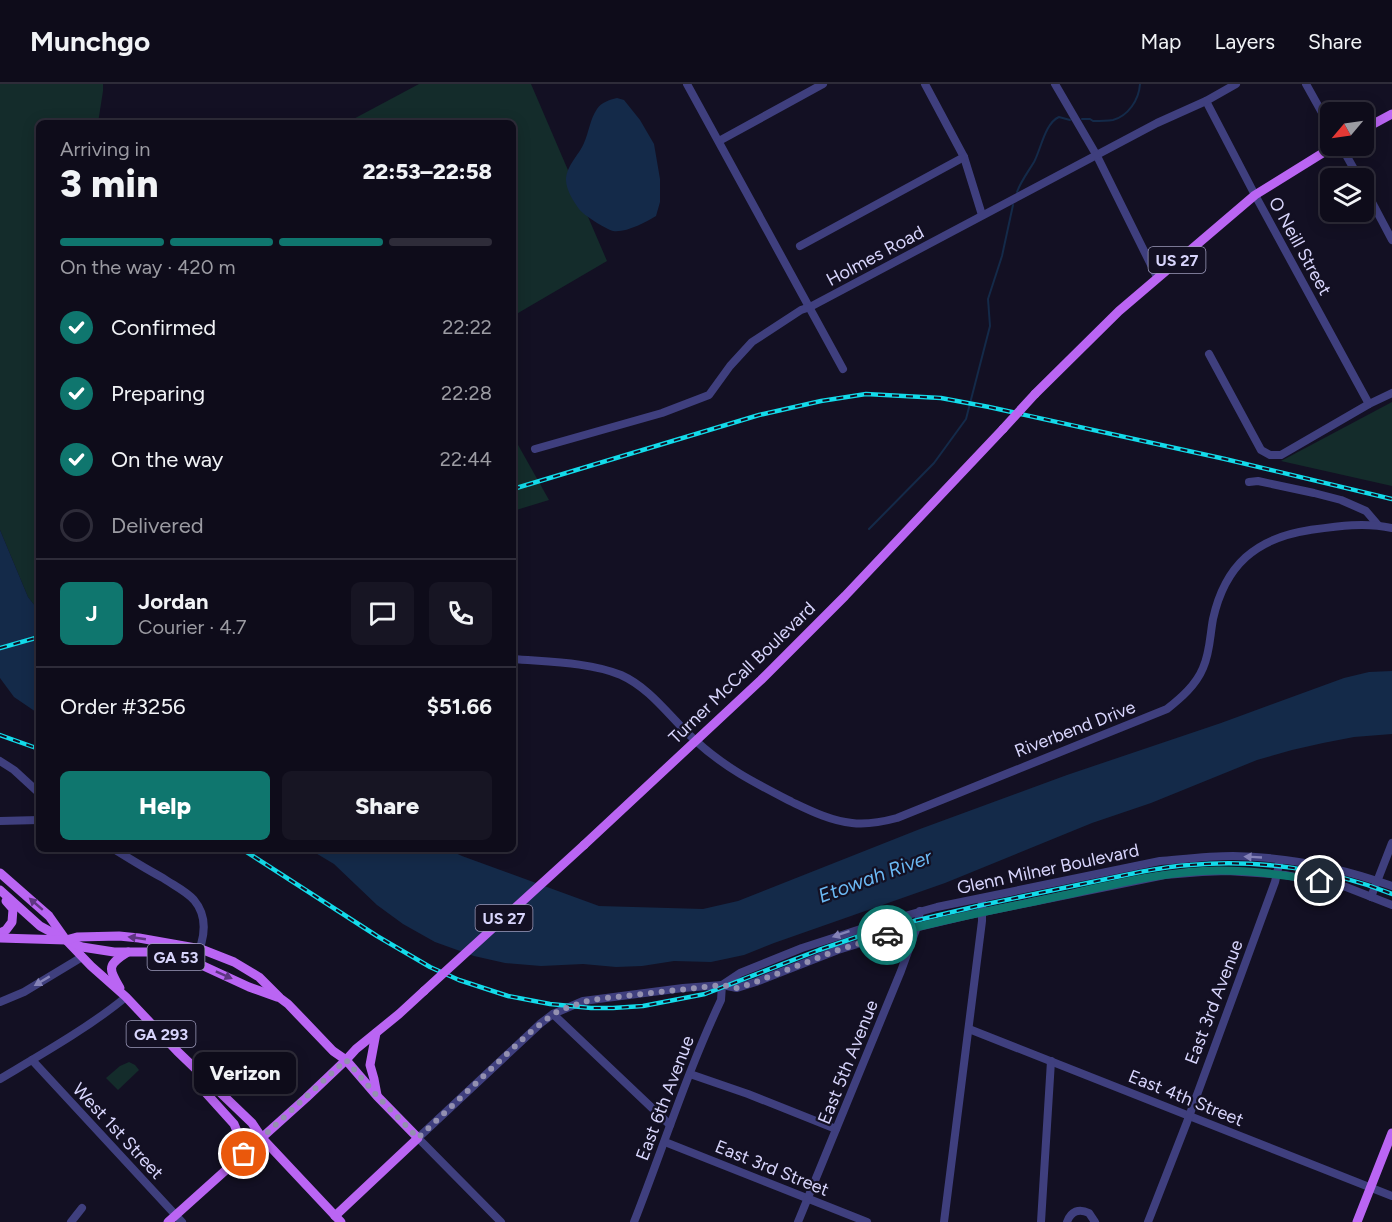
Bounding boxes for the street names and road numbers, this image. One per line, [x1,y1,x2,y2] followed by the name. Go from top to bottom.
[1264,193,1336,299] street label: O Neill Street
[822,221,928,291] street label: Holmes Road
[1148,247,1206,273] road number: US 27
[664,597,820,749] street label: Turner McCall Boulevard
[1012,696,1139,762] street label: Riverbend Drive
[955,839,1141,899] street label: Glenn Milner Boulevard
[476,905,532,931] road number: US 27
[1180,937,1248,1067] street label: East 3rd Avenue
[148,944,204,970] road number: GA 53
[813,997,883,1127] street label: East 5th Avenue
[126,1021,195,1047] road number: GA 293
[631,1032,699,1163] street label: East 6th Avenue
[1125,1065,1247,1131] street label: East 4th Street
[68,1078,168,1184] street label: West 1st Street
[712,1135,832,1201] street label: East 3rd Street

